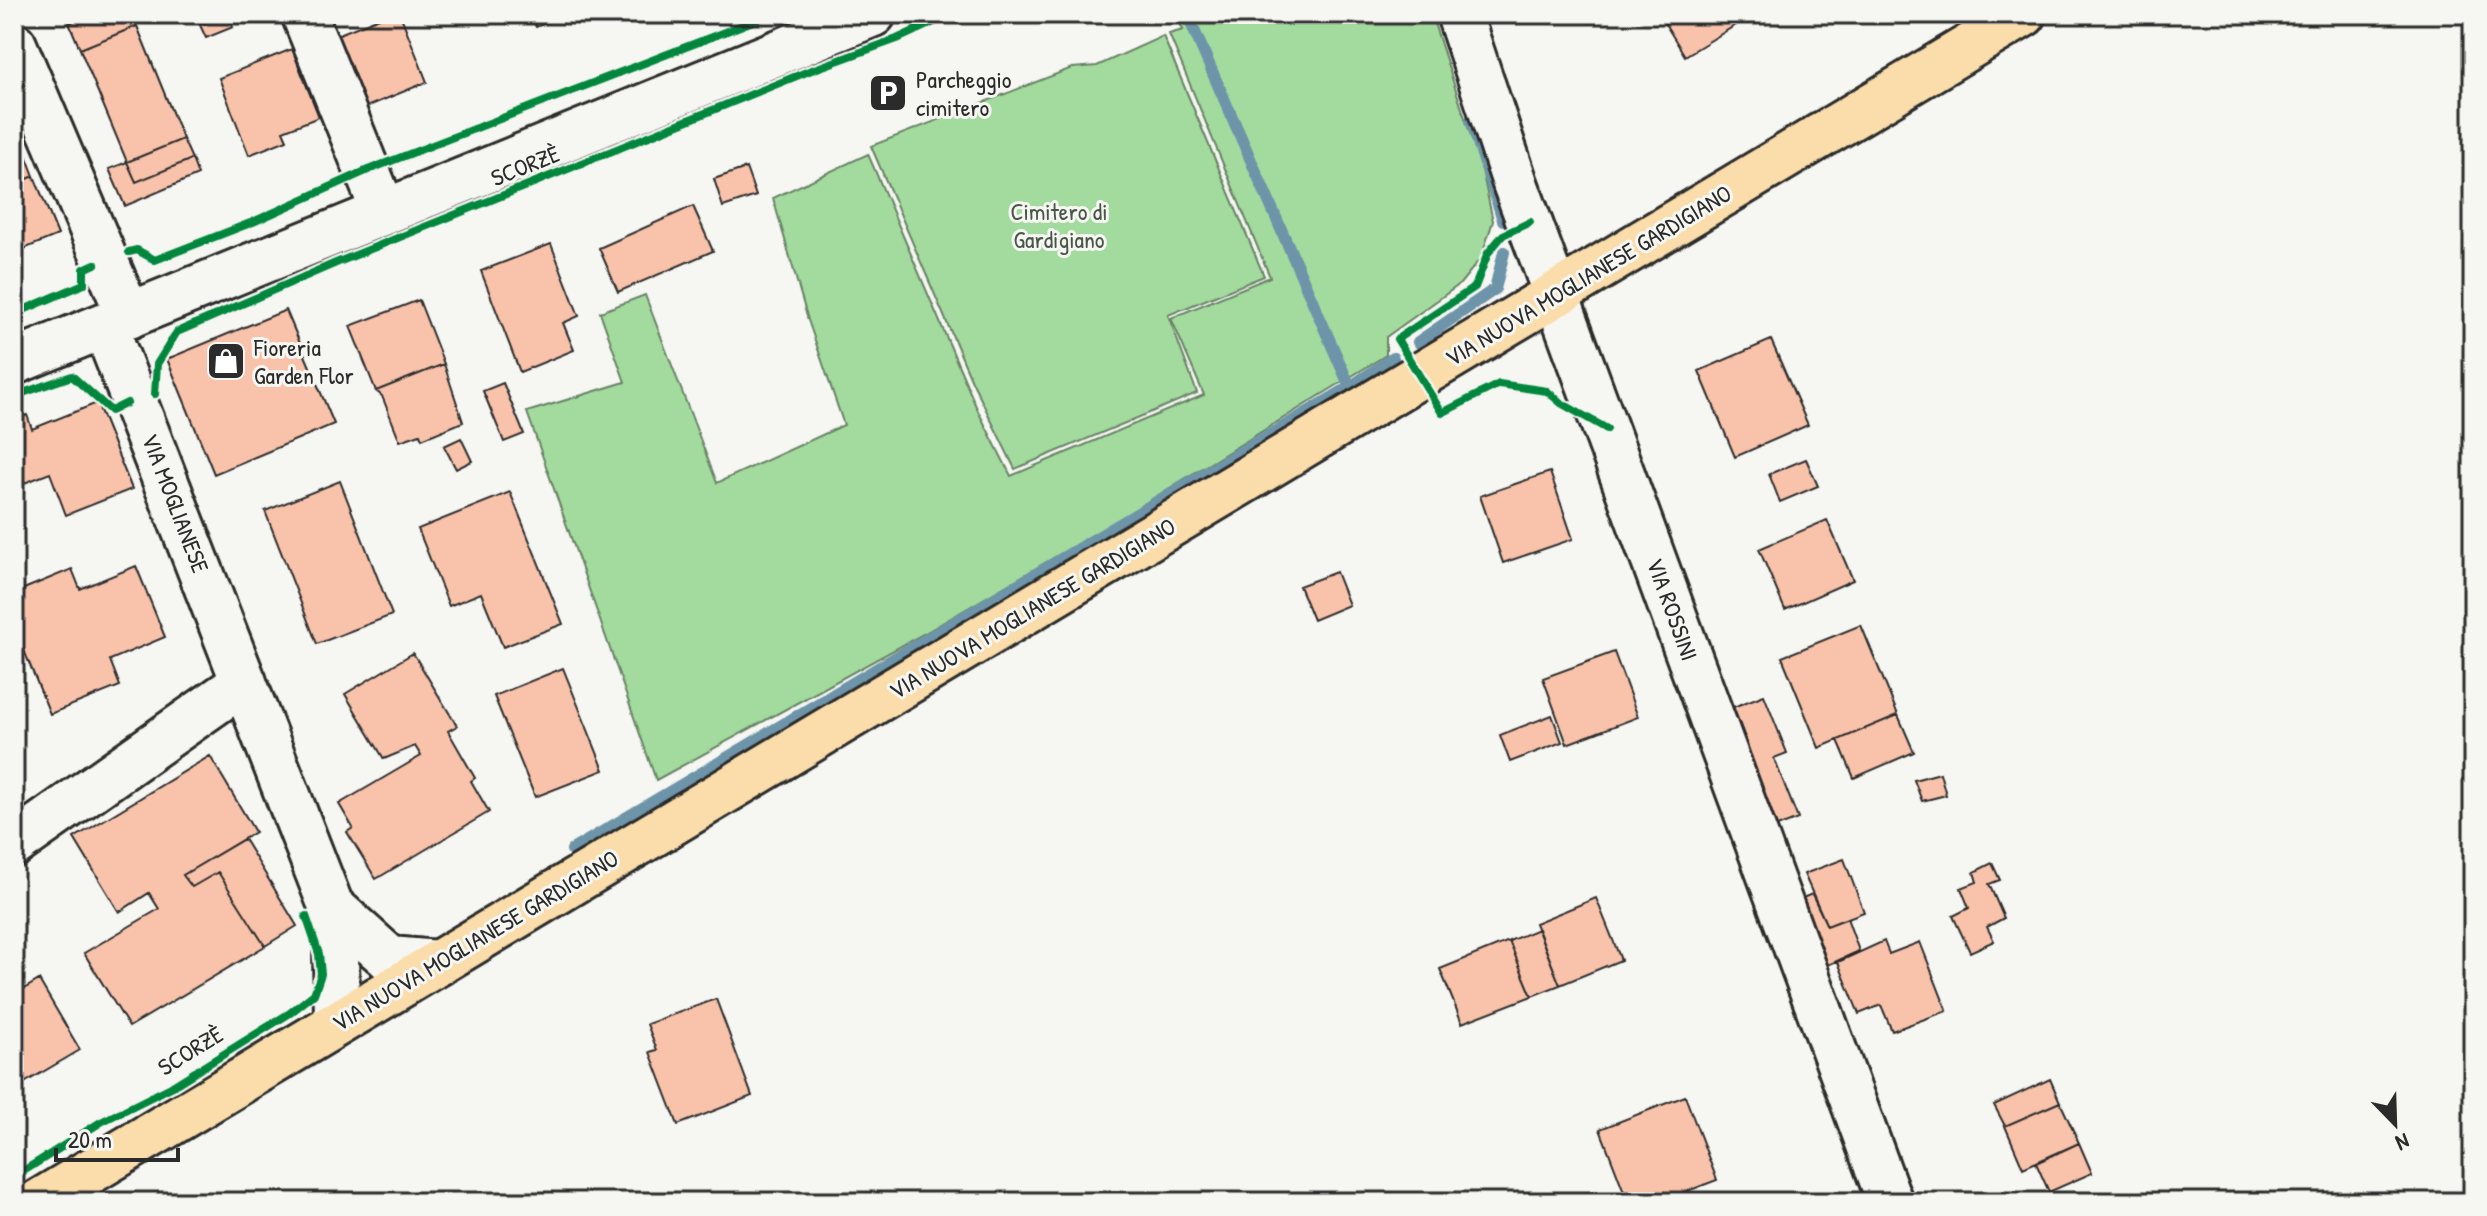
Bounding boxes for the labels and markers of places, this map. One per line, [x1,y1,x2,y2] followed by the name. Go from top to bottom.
[916,63,1012,123] place label: Parcheggio cimitero
[867,72,909,114] parking icon: Parcheggio cimitero
[253,331,354,391] place label: Fioreria Garden Flor
[205,340,247,382] shop icon: Fioreria Garden Flor

